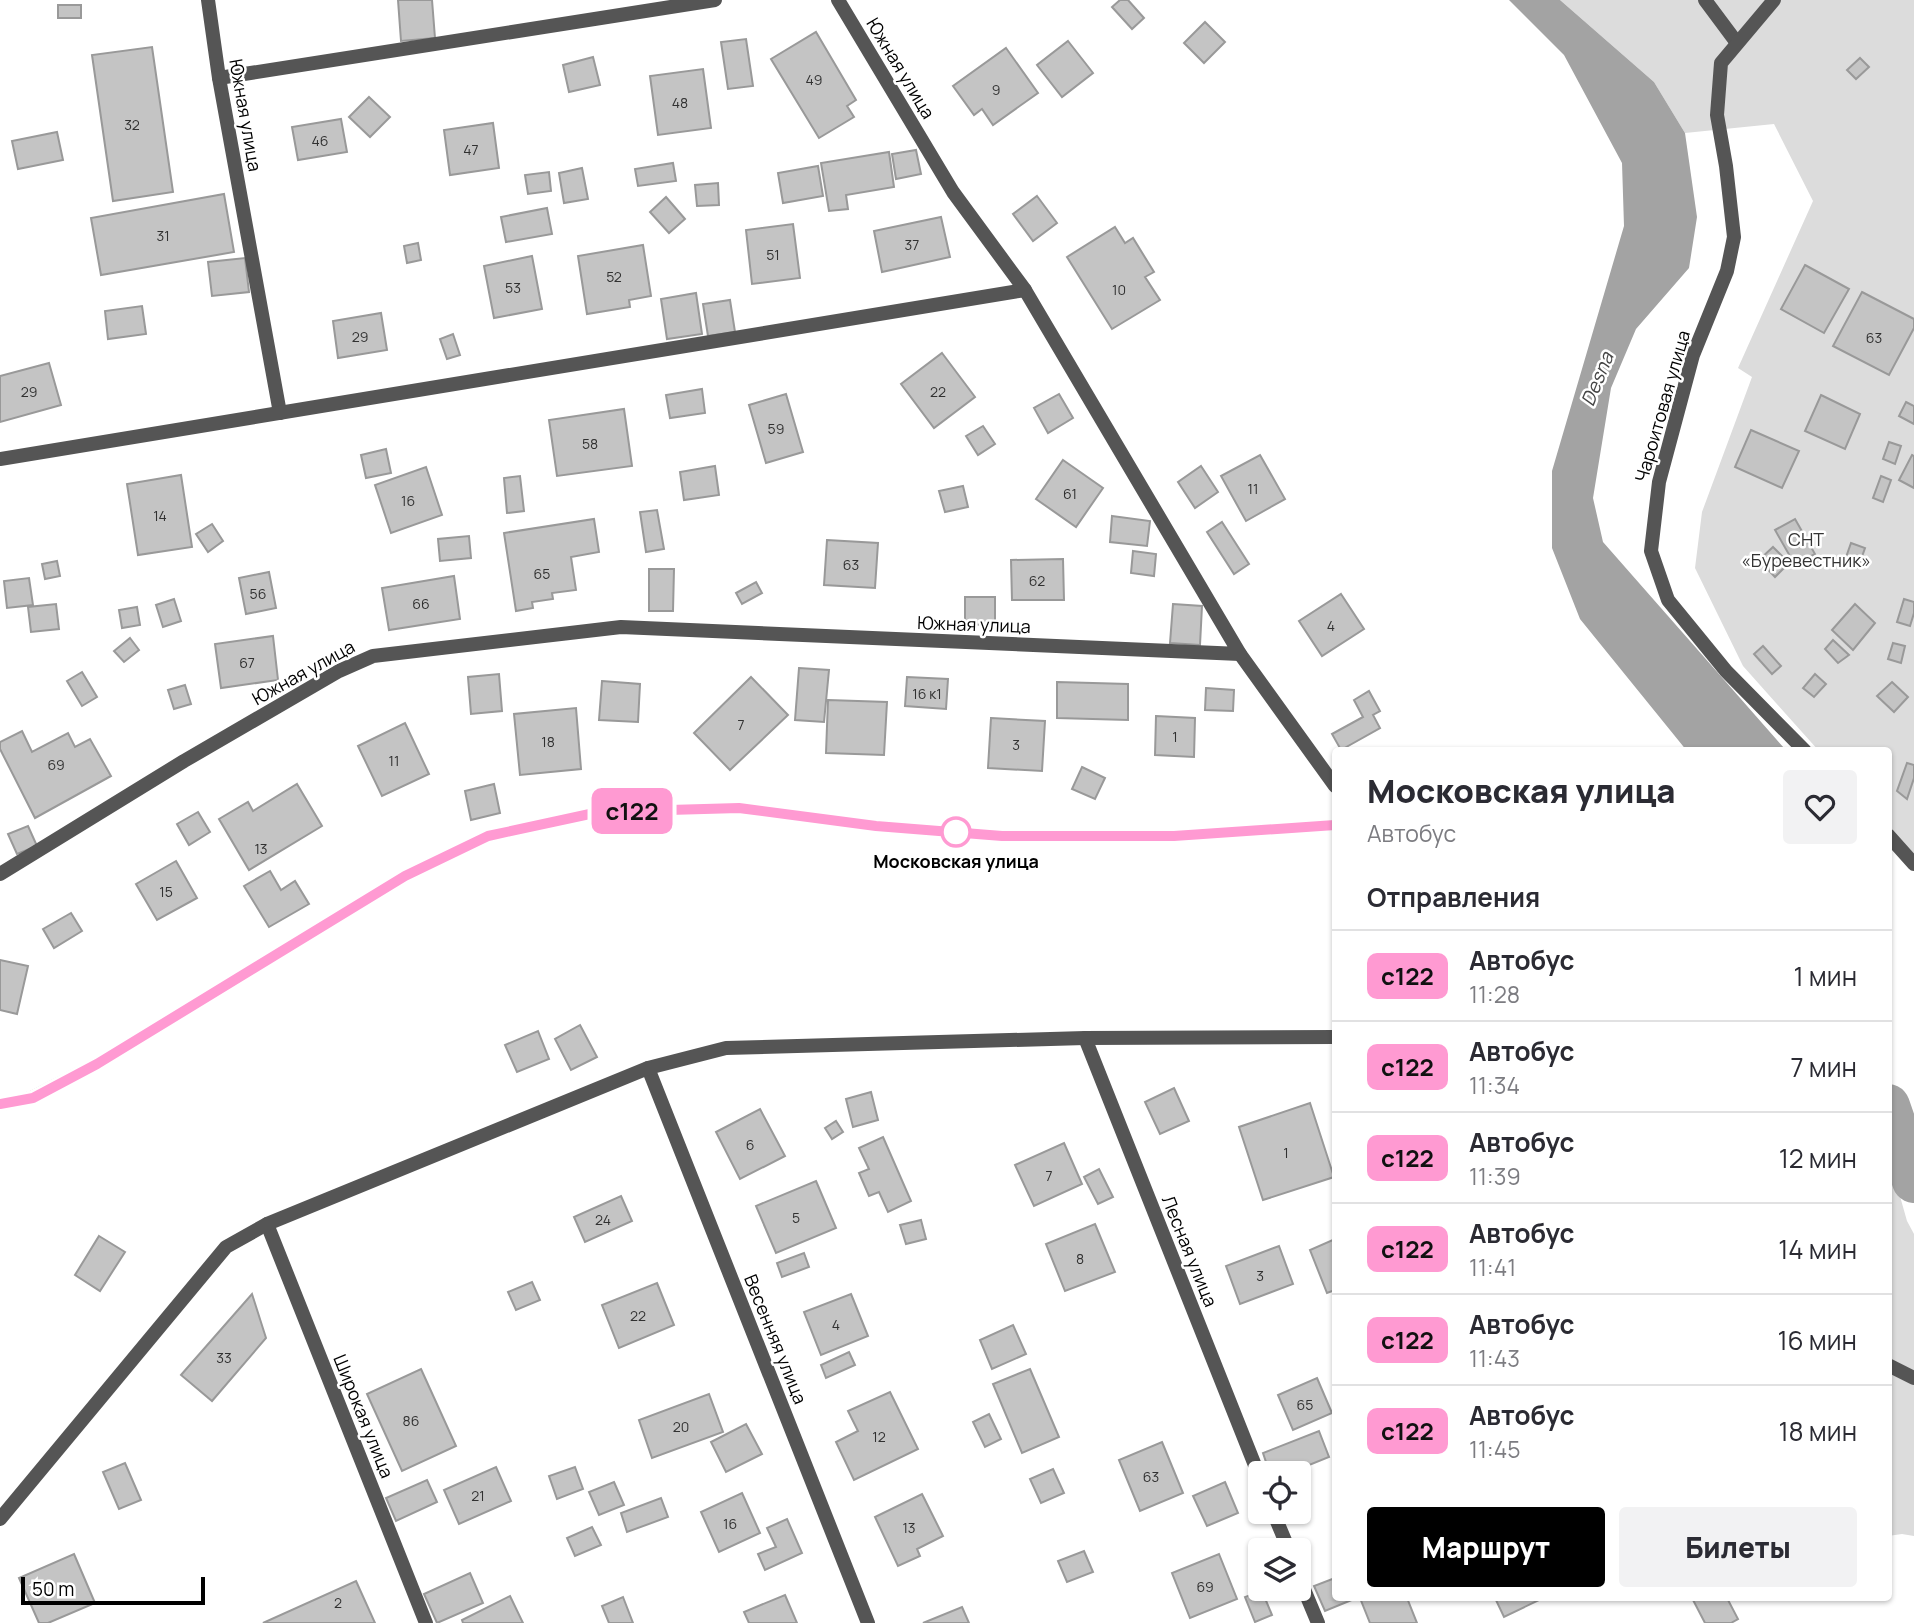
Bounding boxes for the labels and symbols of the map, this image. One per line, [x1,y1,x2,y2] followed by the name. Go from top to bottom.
[861,13,941,123] street label: Южная улица
[224,57,268,173] street label: Южная улица
[806,70,822,89] house number: 49
[992,80,1000,99] house number: 9
[672,93,688,112] house number: 48
[124,115,140,134] house number: 32
[312,131,328,150] house number: 46
[463,140,479,159] house number: 47
[156,226,170,245] house number: 31
[905,235,919,254] house number: 37
[766,245,780,264] house number: 51
[606,267,622,286] house number: 52
[505,278,521,297] house number: 53
[1112,280,1126,299] house number: 10
[352,327,368,346] house number: 29
[1629,327,1695,485] street label: Чароитовая улица
[1866,328,1882,347] house number: 63
[1575,347,1620,410] water label: Desna
[21,382,37,401] house number: 29
[930,382,946,401] house number: 22
[768,419,784,438] house number: 59
[582,434,598,453] house number: 58
[1248,479,1258,498] house number: 11
[1063,484,1077,503] house number: 61
[401,491,415,510] house number: 16
[153,506,167,525] house number: 14
[1741,527,1871,572] park label: СНТ «Буревестник»
[843,555,859,574] house number: 63
[534,564,550,583] house number: 65
[1029,571,1045,590] house number: 62
[250,584,266,603] house number: 56
[412,594,430,613] house number: 66
[917,610,1031,638] street label: Южная улица
[1327,616,1335,635] house number: 4
[247,634,359,710] street label: Южная улица
[239,653,255,672] house number: 67
[912,684,942,703] house number: 16 к1
[737,715,745,734] house number: 7
[1172,727,1178,746] house number: 1
[541,732,555,751] house number: 18
[1012,735,1020,754] house number: 3
[389,751,399,770] house number: 11
[47,755,65,774] house number: 69
[583,788,681,834] line badge: с122
[941,817,971,847] marker: Московская улица
[254,839,268,858] house number: 13
[873,849,1039,873] place label: Московская улица
[159,882,173,901] house number: 15
[746,1135,754,1154] house number: 6
[1283,1143,1289,1162] house number: 1
[1045,1166,1053,1185] house number: 7
[1157,1192,1223,1310] street label: Лесная улица
[792,1208,800,1227] house number: 5
[595,1210,611,1229] house number: 24
[1076,1249,1084,1268] house number: 8
[1256,1266,1264,1285] house number: 3
[739,1271,813,1407] street label: Весенняя улица
[630,1306,646,1325] house number: 22
[832,1315,840,1334] house number: 4
[216,1348,232,1367] house number: 33
[328,1351,400,1481] street label: Широкая улица
[1297,1395,1313,1414] house number: 65
[403,1411,419,1430] house number: 86
[673,1417,689,1436] house number: 20
[872,1427,886,1446] house number: 12
[1143,1467,1159,1486] house number: 63
[471,1486,485,1505] house number: 21
[723,1514,737,1533] house number: 16
[902,1518,916,1537] house number: 13
[21,1574,205,1606] scale bar
[1196,1577,1214,1596] house number: 69
[334,1593,342,1612] house number: 2

